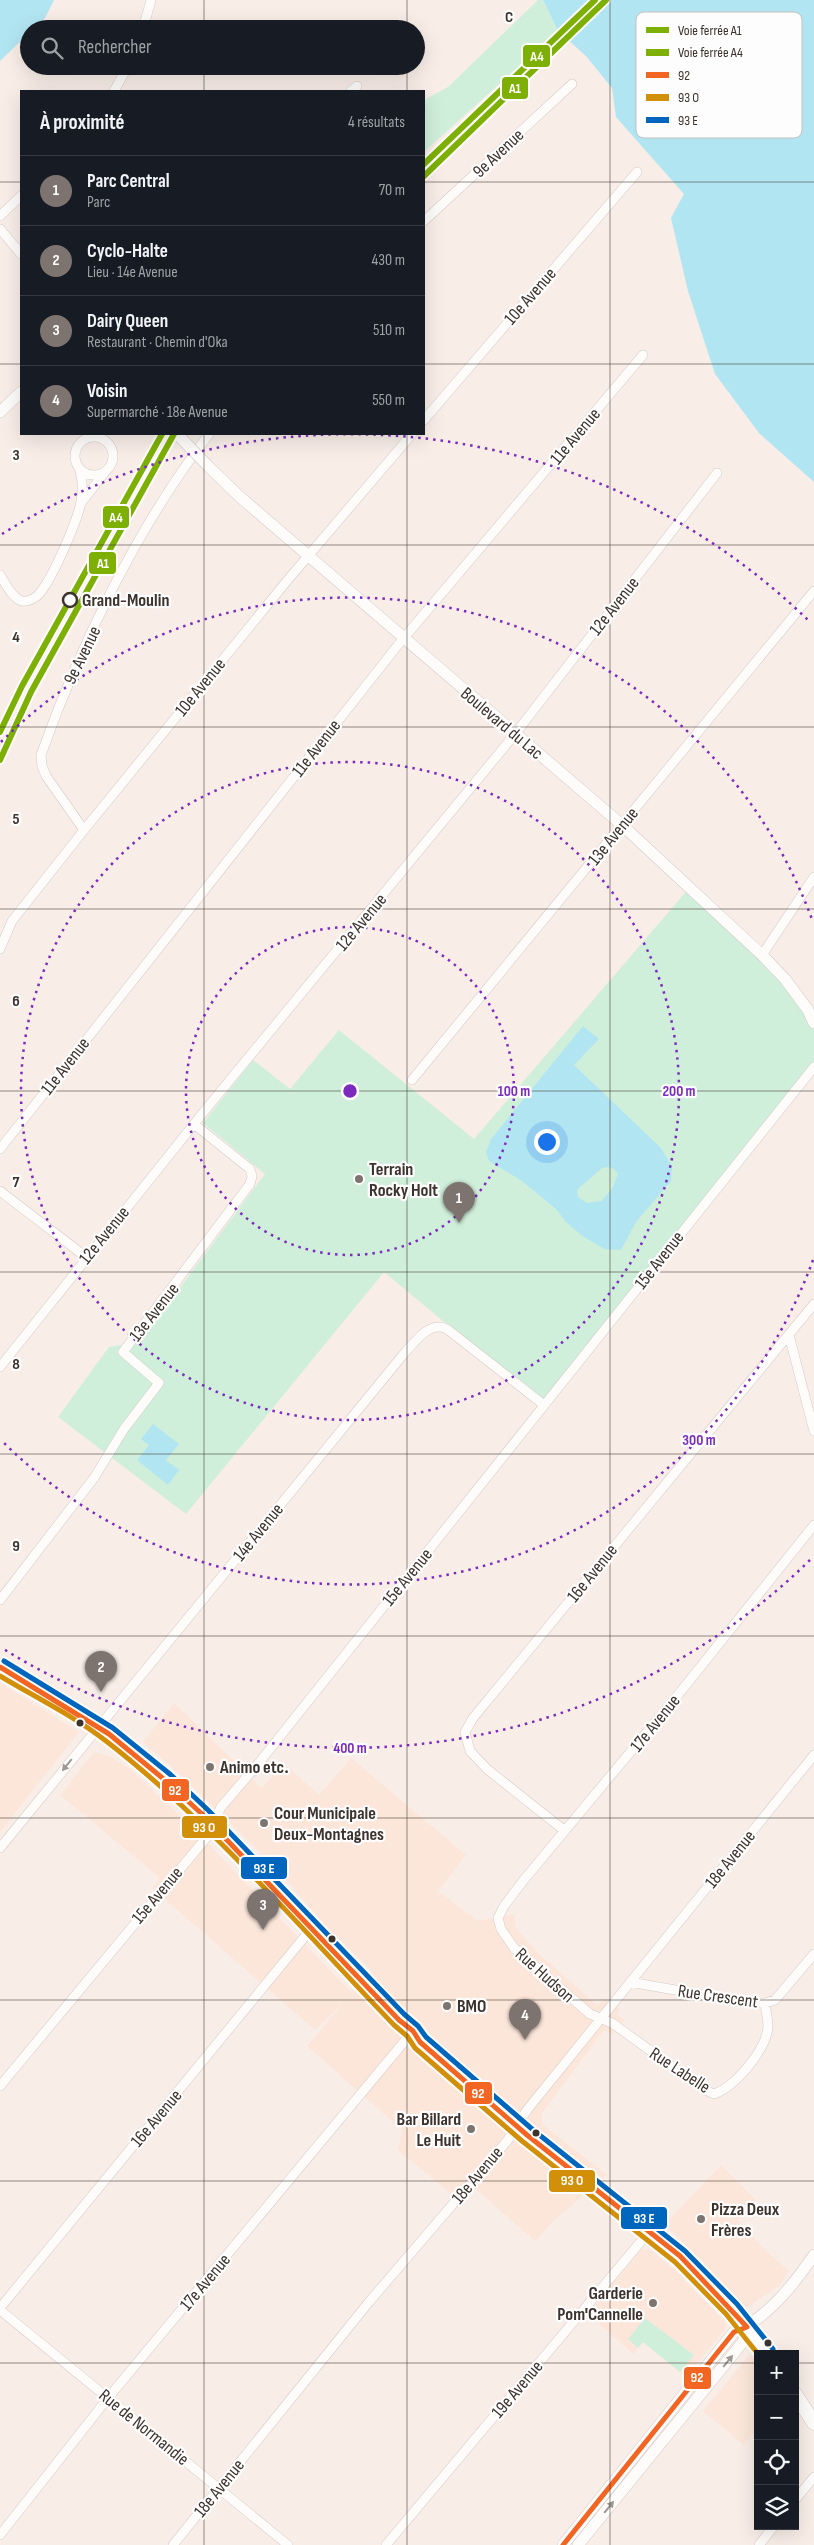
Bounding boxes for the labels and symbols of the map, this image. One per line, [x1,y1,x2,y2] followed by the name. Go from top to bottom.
[505,8,513,27] text: C
[636,12,802,138] legend
[678,22,742,39] text: Voie ferrée A1
[522,44,551,68] line badge: A4
[678,44,743,61] text: Voie ferrée A4
[529,48,544,65] text: A4
[678,67,690,84] text: 92
[501,76,529,100] line badge: A1
[508,80,522,97] text: A1
[678,89,699,106] text: 93 O
[678,112,698,129] text: 93 E
[468,125,528,182] street label: 9e Avenue
[500,264,561,329] street label: 10e Avenue
[546,404,605,469] street label: 11e Avenue
[12,446,20,465] text: 3
[102,505,130,529] line badge: A4
[108,509,123,526] text: A4
[88,551,117,575] line badge: A1
[96,555,110,572] text: A1
[585,573,644,640] street label: 12e Avenue
[82,590,170,611] place label: Grand-Moulin
[62,592,78,608] marker: Grand-Moulin
[59,623,105,688] street label: 9e Avenue
[12,628,20,647] text: 4
[171,654,230,721] street label: 10e Avenue
[456,683,547,764] street label: Boulevard du Lac
[288,716,345,781] street label: 11e Avenue
[584,803,643,869] street label: 13e Avenue
[12,810,20,829] text: 5
[331,890,391,955] street label: 12e Avenue
[12,992,20,1011] text: 6
[37,1034,94,1099] street label: 11e Avenue
[341,1082,359,1100] centre of rings
[498,1082,530,1101] text: 100 m
[662,1082,696,1101] text: 200 m
[534,1129,560,1155] your location
[369,1159,438,1201] place label: Terrain Rocky Holt
[13,1173,20,1192] text: 7
[353,1173,365,1185] marker: Terrain Rocky Holt
[443,1182,475,1223] pin: 1
[75,1202,134,1268] street label: 12e Avenue
[630,1227,688,1293] street label: 15e Avenue
[125,1279,184,1346] street label: 13e Avenue
[12,1355,20,1374] text: 8
[682,1431,716,1450] text: 300 m
[229,1499,288,1565] street label: 14e Avenue
[12,1537,20,1556] text: 9
[563,1540,622,1606] street label: 16e Avenue
[378,1544,437,1610] street label: 15e Avenue
[85,1651,117,1692] pin: 2
[626,1691,685,1756] street label: 17e Avenue
[75,1718,85,1728] unlabelled marker
[333,1739,367,1758] text: 400 m
[219,1757,289,1778] place label: Animo etc.
[62,1758,73,1771] one-way arrow
[204,1761,216,1773] marker: Animo etc.
[161,1778,190,1802] line badge: 92
[169,1782,181,1799] text: 92
[274,1803,384,1845] place label: Cour Municipale Deux-Montagnes
[181,1815,228,1839] line badge: 93 O
[258,1817,270,1829] marker: Cour Municipale Deux-Montagnes
[193,1819,215,1836] text: 93 O
[701,1826,760,1892] street label: 18e Avenue
[240,1856,288,1880] line badge: 93 E
[253,1860,275,1877] text: 93 E
[128,1863,187,1928] street label: 15e Avenue
[247,1889,279,1930] pin: 3
[327,1934,337,1944] unlabelled marker
[511,1944,578,2007] street label: Rue Hudson
[676,1980,760,2013] street label: Rue Crescent
[457,1996,486,2017] place label: BMO
[509,1999,541,2040] pin: 4
[441,2000,453,2012] marker: BMO
[645,2043,714,2098] street label: Rue Labelle
[464,2081,493,2105] line badge: 92
[126,2085,186,2151] street label: 16e Avenue
[472,2085,484,2102] text: 92
[397,2109,461,2151] place label: Bar Billard Le Huit
[465,2123,477,2135] marker: Bar Billard Le Huit
[531,2128,541,2138] unlabelled marker
[447,2142,507,2208] street label: 18e Avenue
[548,2169,596,2193] line badge: 93 O
[561,2172,583,2189] text: 93 O
[711,2199,780,2241] place label: Pizza Deux Frères
[620,2206,668,2230] line badge: 93 E
[633,2210,655,2227] text: 93 E
[695,2213,707,2225] marker: Pizza Deux Frères
[176,2250,235,2315] street label: 17e Avenue
[557,2283,643,2325] place label: Garderie Pom'Cannelle
[647,2297,659,2309] marker: Garderie Pom'Cannelle
[763,2338,773,2348] unlabelled marker
[723,2355,734,2368] one-way arrow
[487,2356,547,2422] street label: 19e Avenue
[683,2366,712,2390] line badge: 92
[691,2369,703,2386] text: 92
[94,2385,193,2470] street label: Rue de Normandie
[190,2455,249,2521] street label: 18e Avenue
[603,2501,614,2514] one-way arrow

